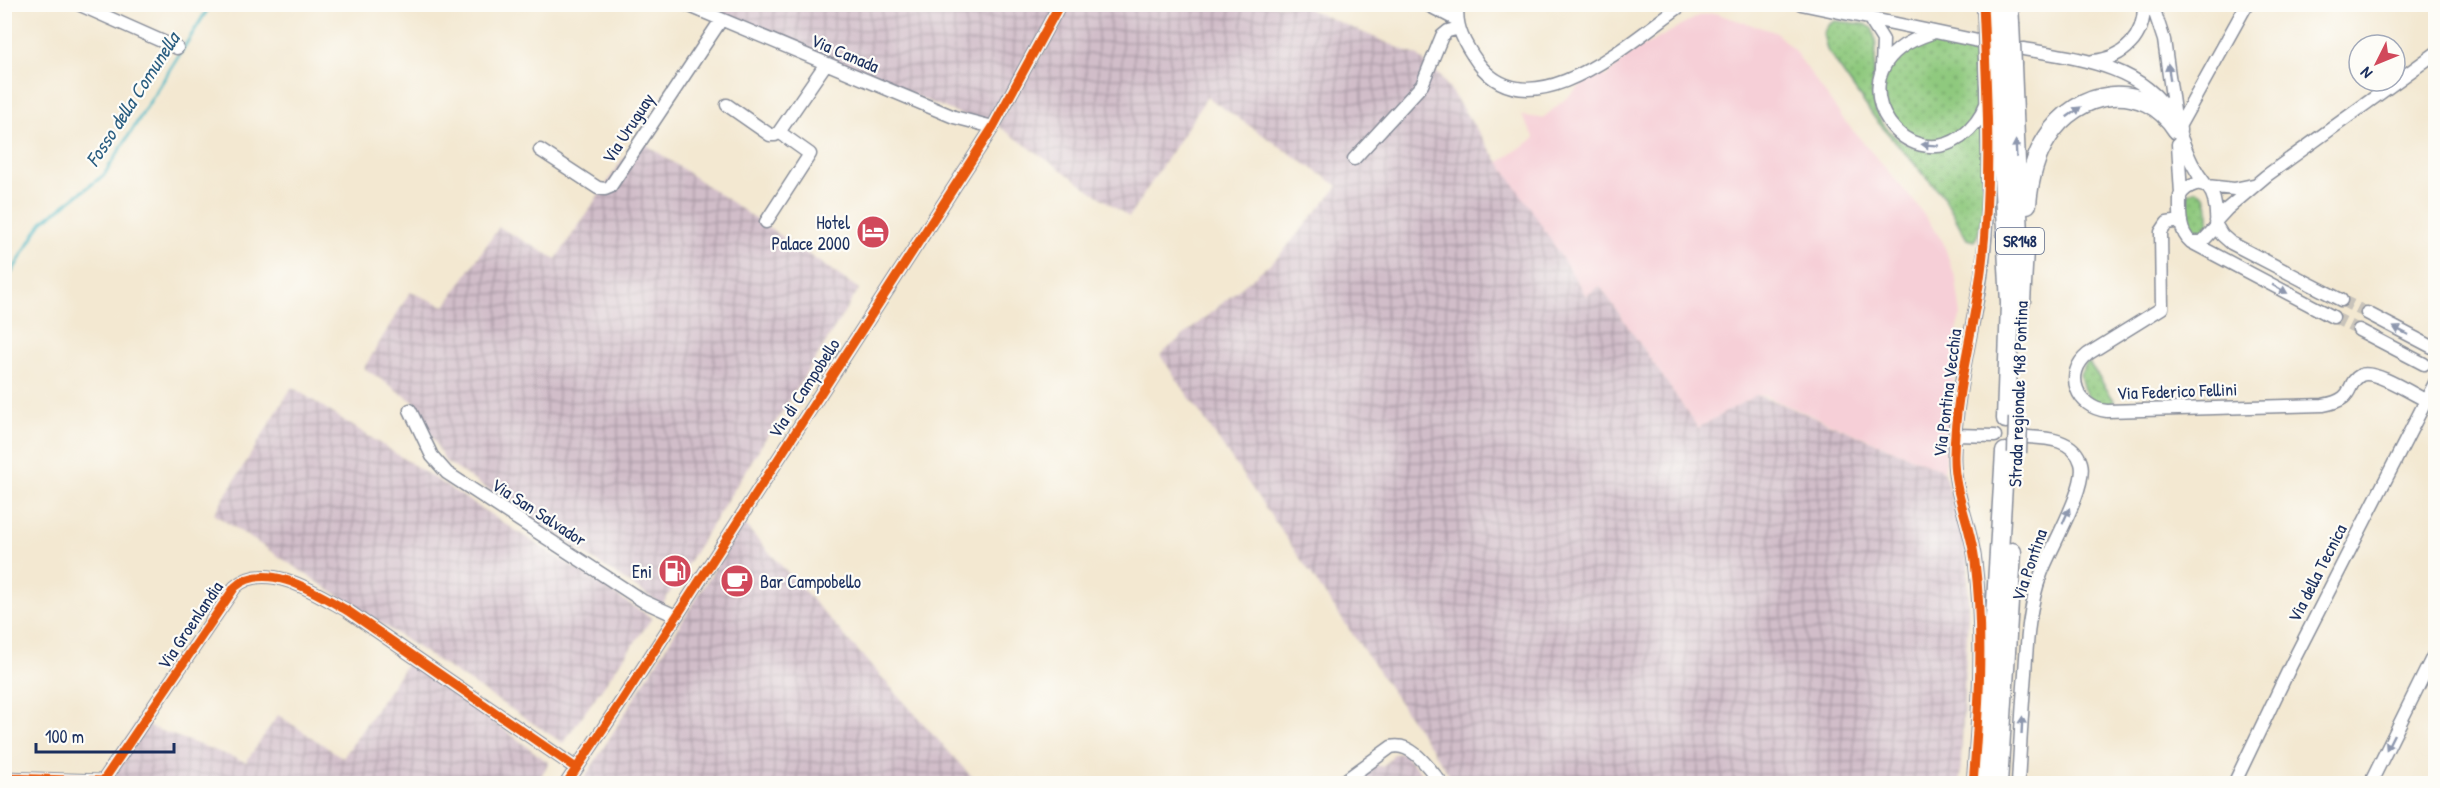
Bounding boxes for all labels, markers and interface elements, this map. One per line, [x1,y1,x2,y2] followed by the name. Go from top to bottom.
[79,25,187,171] water label: Fosso della Comunella
[807,28,883,78] street label: Via Canada
[2347,33,2407,93] north arrow
[2355,62,2377,84] text: N
[2164,63,2173,82] one-way arrow
[596,88,660,168] street label: Via Uruguay
[2065,106,2081,118] one-way arrow
[1920,140,1939,149] one-way arrow
[2011,140,2020,159] one-way arrow
[772,210,850,256] place label: Hotel Palace 2000
[855,214,891,250] hotel icon: Hotel Palace 2000
[1996,228,2044,254] road number: SR148
[2272,284,2289,294] one-way arrow
[2002,301,2034,487] street label: Strada regionale 148 Pontina
[2393,326,2410,336] one-way arrow
[1927,328,1967,458] street label: Via Pontina Vecchia
[762,333,846,443] street label: Via di Campobello
[2116,376,2238,406] street label: Via Federico Fellini
[487,472,591,552] street label: Via San Salvador
[2061,507,2071,525] one-way arrow
[2282,520,2352,626] street label: Via della Tecnica
[2005,526,2053,604] street label: Via Pontina
[657,553,693,589] fuel station icon: Eni
[632,559,652,584] place label: Eni
[719,563,755,599] cafe icon: Bar Campobello
[760,569,861,594] place label: Bar Campobello
[151,576,229,674] street label: Via Groenlandia
[36,716,174,754] scale bar
[2017,716,2026,735] one-way arrow
[45,724,84,749] text: 100 m
[2386,733,2395,750] one-way arrow

